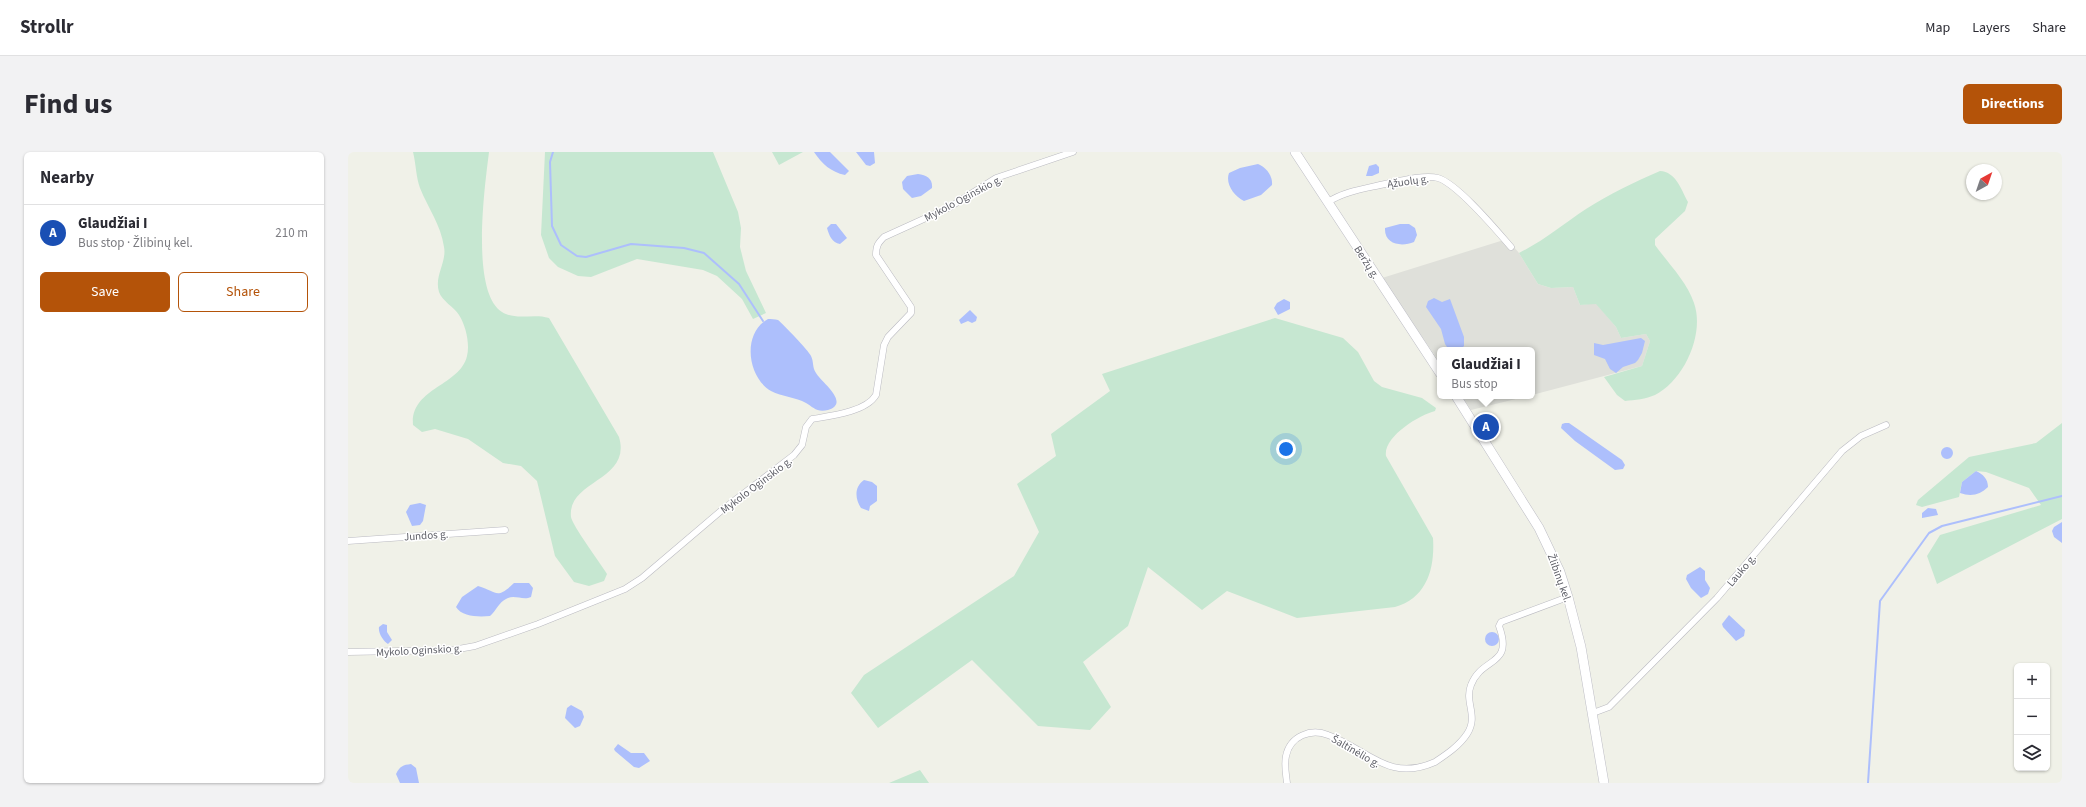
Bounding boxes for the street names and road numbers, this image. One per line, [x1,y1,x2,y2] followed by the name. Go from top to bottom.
[922,171,1005,225] street label: Mykolo Oginskio g.
[1386,171,1430,192] street label: Ąžuolų g.
[1350,243,1383,282] street label: Beržų g.
[717,453,795,517] street label: Mykolo Oginskio g.
[403,526,449,545] street label: Jundos g.
[1723,551,1760,590] street label: Lauko g.
[1544,552,1575,605] street label: Žlibinų kel.
[376,641,463,660] street label: Mykolo Oginskio g.
[1329,731,1383,772] street label: Šaltinėlio g.

